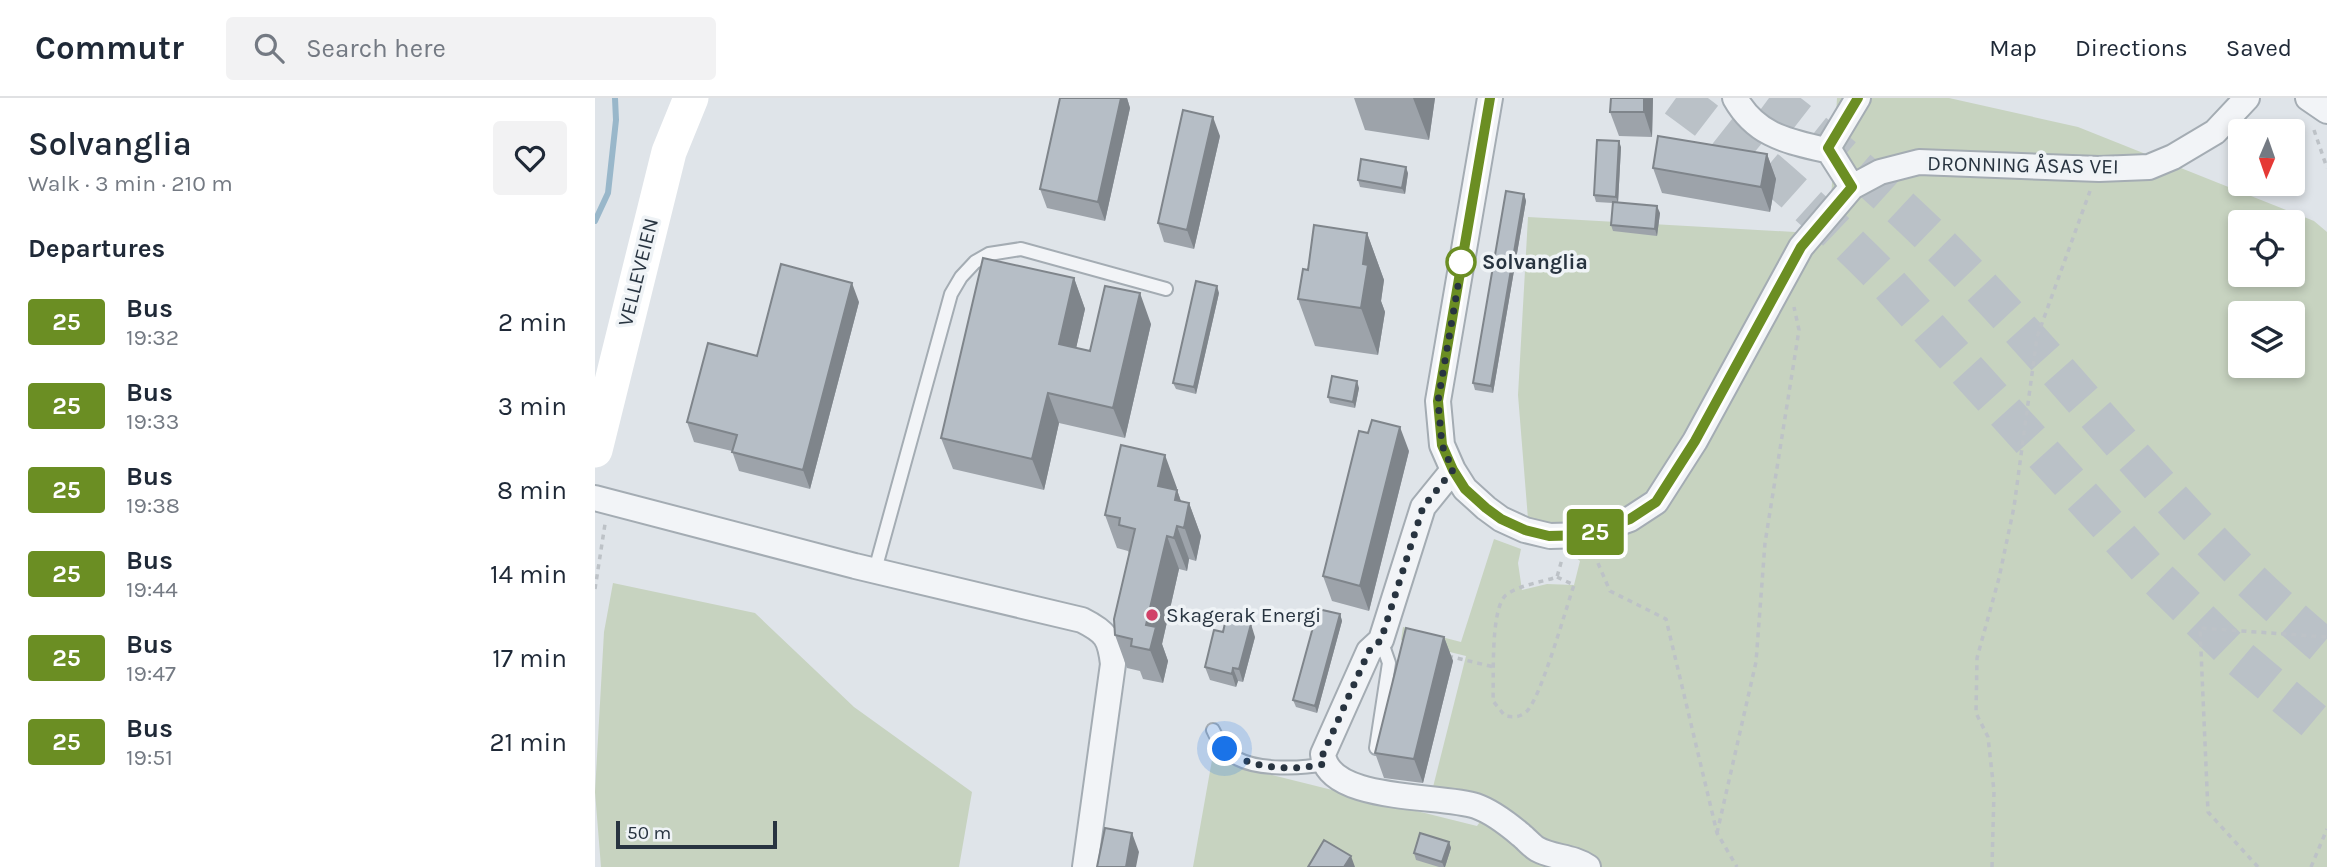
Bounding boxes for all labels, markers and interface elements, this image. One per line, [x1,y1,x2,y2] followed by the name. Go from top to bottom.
[226,17,716,80] search box
[35,29,184,67] text: Commutr
[250,29,288,67] icon: search
[306,33,446,64] text: Search here
[1989,34,2037,62] text: Map
[2075,34,2188,62] text: Directions
[2226,34,2292,62] text: Saved
[2228,119,2305,196] north arrow
[2228,119,2305,378] map controls
[493,121,567,195] button: heart
[28,125,192,163] text: Solvanglia
[1927,151,2119,179] street label: DRONNING ÅSAS VEI
[28,170,233,197] text: Walk · 3 min · 210 m
[2228,210,2305,287] button: locate
[613,215,663,329] street label: VELLEVEIEN
[28,233,165,264] text: Departures
[1446,247,1476,277] marker: Solvanglia
[1482,250,1588,274] place label: Solvanglia
[126,293,173,324] text: Bus
[2228,301,2305,378] button: layers
[498,307,567,338] text: 2 min
[52,308,81,336] text: 25
[126,324,179,351] text: 19:32
[126,377,173,408] text: Bus
[498,391,567,422] text: 3 min
[52,392,81,420] text: 25
[126,408,179,435] text: 19:33
[126,461,173,492] text: Bus
[497,475,567,506] text: 8 min
[52,476,81,504] text: 25
[126,492,180,519] text: 19:38
[1563,509,1627,555] line badge: 25
[1581,518,1609,546] text: 25
[126,545,173,576] text: Bus
[490,559,567,590] text: 14 min
[52,560,81,588] text: 25
[126,576,178,603] text: 19:44
[1166,603,1321,627] place label: Skagerak Energi
[1144,607,1160,623] marker: Skagerak Energi
[126,629,173,660] text: Bus
[492,643,567,674] text: 17 min
[52,644,81,672] text: 25
[126,660,176,687] text: 19:47
[126,713,173,744] text: Bus
[489,727,567,758] text: 21 min
[52,728,81,756] text: 25
[1207,731,1242,766] your location
[126,744,173,771] text: 19:51
[616,818,777,850] scale bar
[627,822,671,844] text: 50 m

